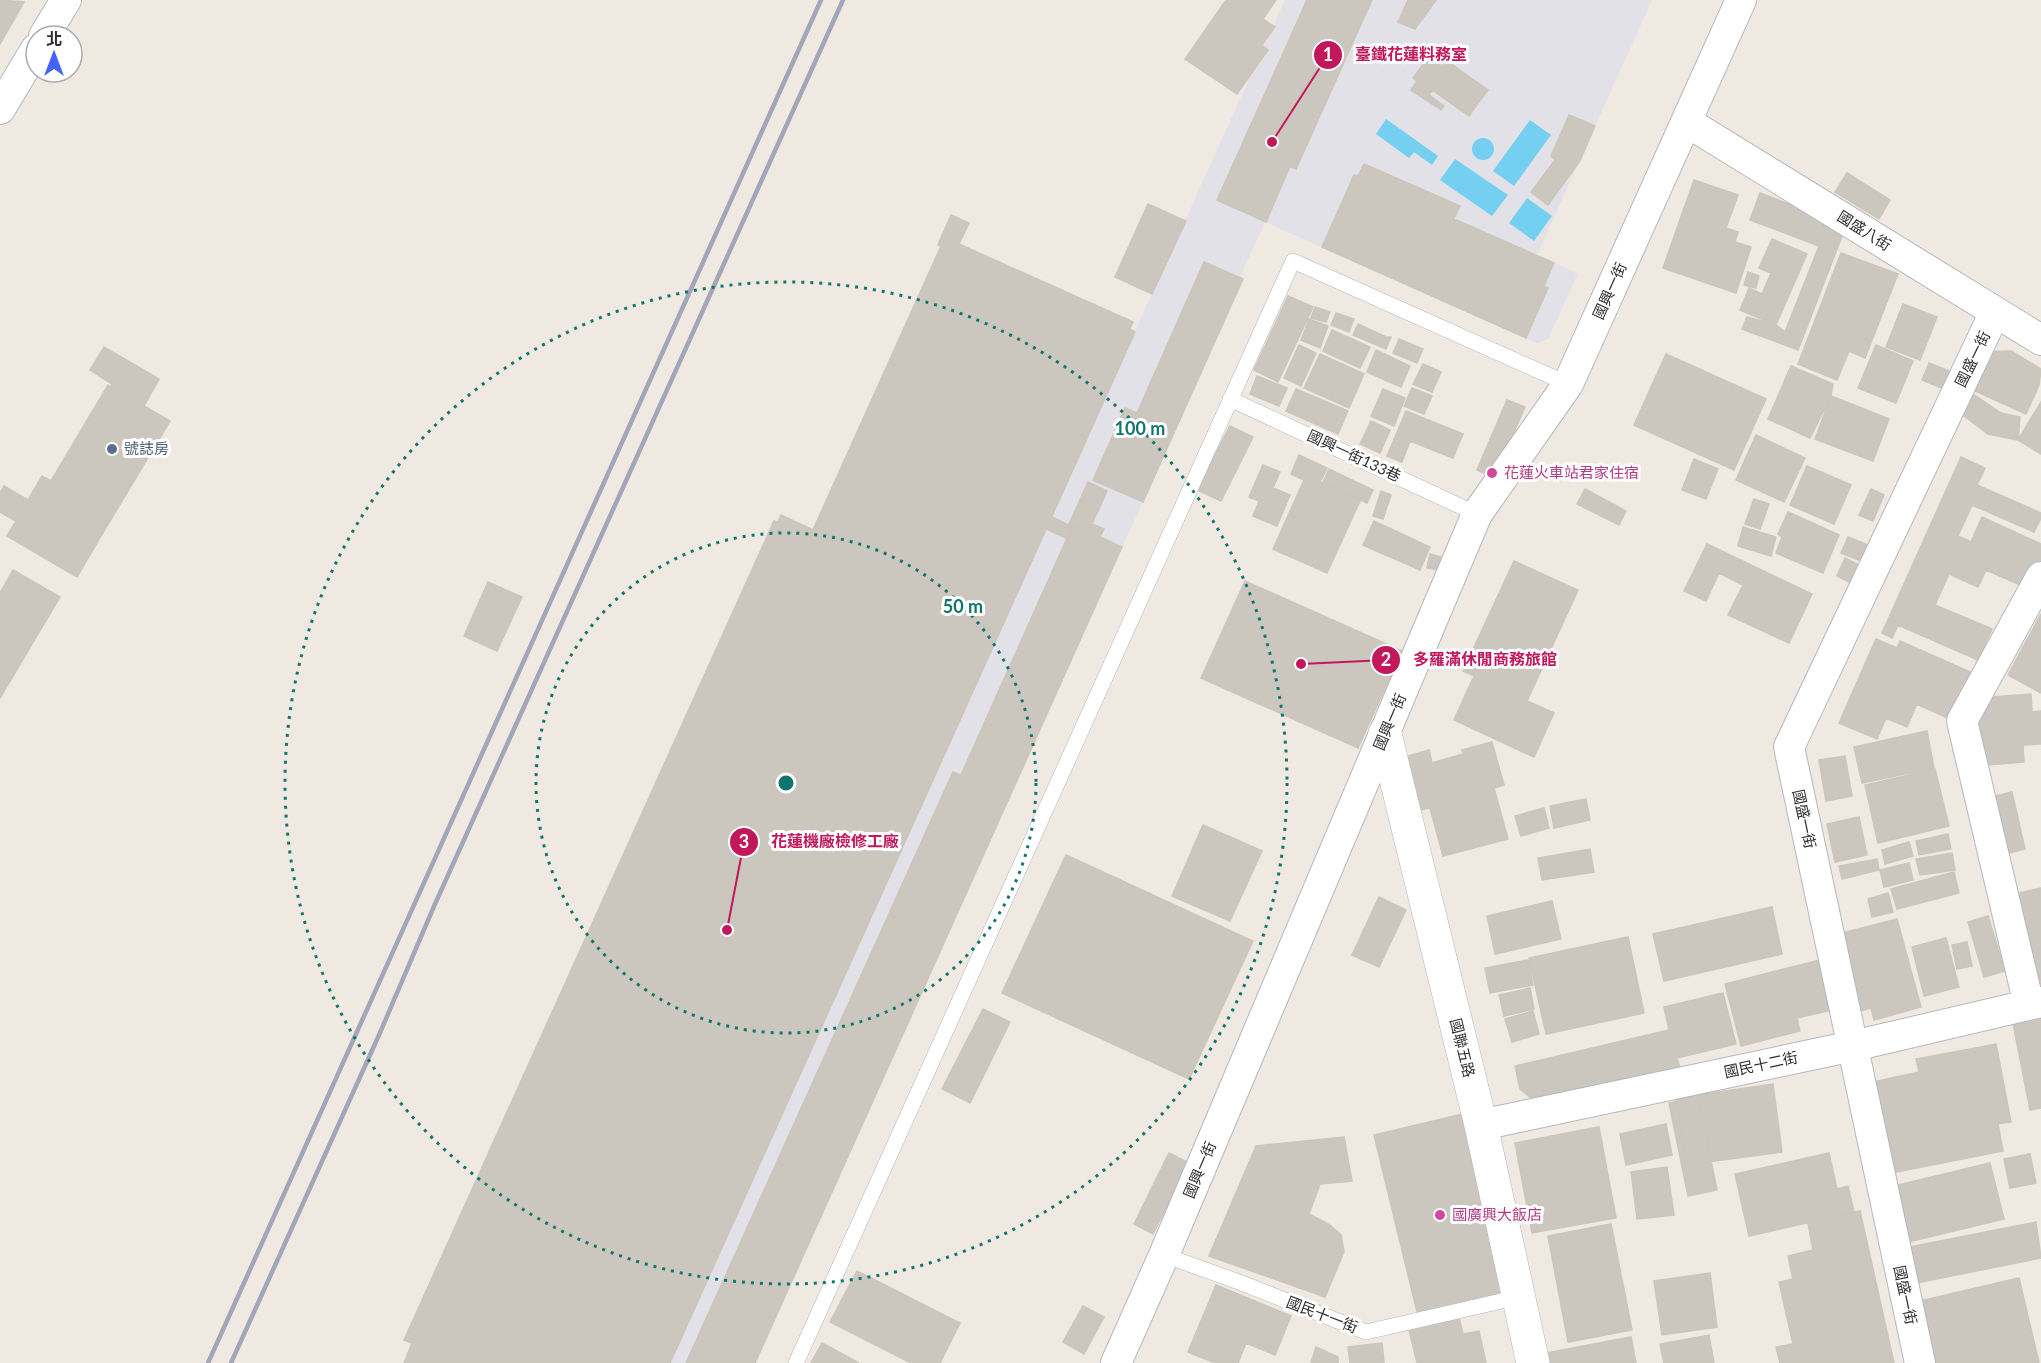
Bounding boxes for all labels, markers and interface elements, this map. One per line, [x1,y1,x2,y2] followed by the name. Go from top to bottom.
[24,24,84,84] north arrow
[46,29,62,48] text: 北
[1313,38,1479,72] callout: 臺鐵花蓮料務室
[1323,43,1333,65] text: 1
[1355,44,1467,63] text: 臺鐵花蓮料務室
[1834,207,1895,254] street label: 國盛八街
[1589,260,1630,322] street label: 國興一街
[1951,328,1993,389] street label: 國盛一街
[1115,417,1165,439] text: 100 m
[1305,426,1404,485] street label: 國興一街133巷
[124,439,169,457] place label: 號誌房
[105,442,119,456] marker: 號誌房
[1504,463,1639,481] place label: 花蓮火車站君家住宿
[1485,466,1499,480] marker: 花蓮火車站君家住宿
[943,595,983,617] text: 50 m
[1371,643,1569,677] callout: 多羅滿休閒商務旅館
[1381,648,1391,670] text: 2
[1413,649,1557,668] text: 多羅滿休閒商務旅館
[1369,690,1409,753] street label: 國興一街
[776,773,796,793] centre of rings
[1790,788,1820,850] street label: 國盛一街
[729,825,911,859] callout: 花蓮機廠檢修工廠
[739,830,749,852] text: 3
[771,831,899,850] text: 花蓮機廠檢修工廠
[1447,1016,1479,1079] street label: 國聯五路
[1722,1047,1799,1081] street label: 國民十二街
[1179,1138,1219,1201] street label: 國興一街
[1452,1205,1542,1223] place label: 國廣興大飯店
[1433,1208,1447,1222] marker: 國廣興大飯店
[1891,1264,1921,1326] street label: 國盛一街
[1284,1292,1361,1336] street label: 國民十一街

